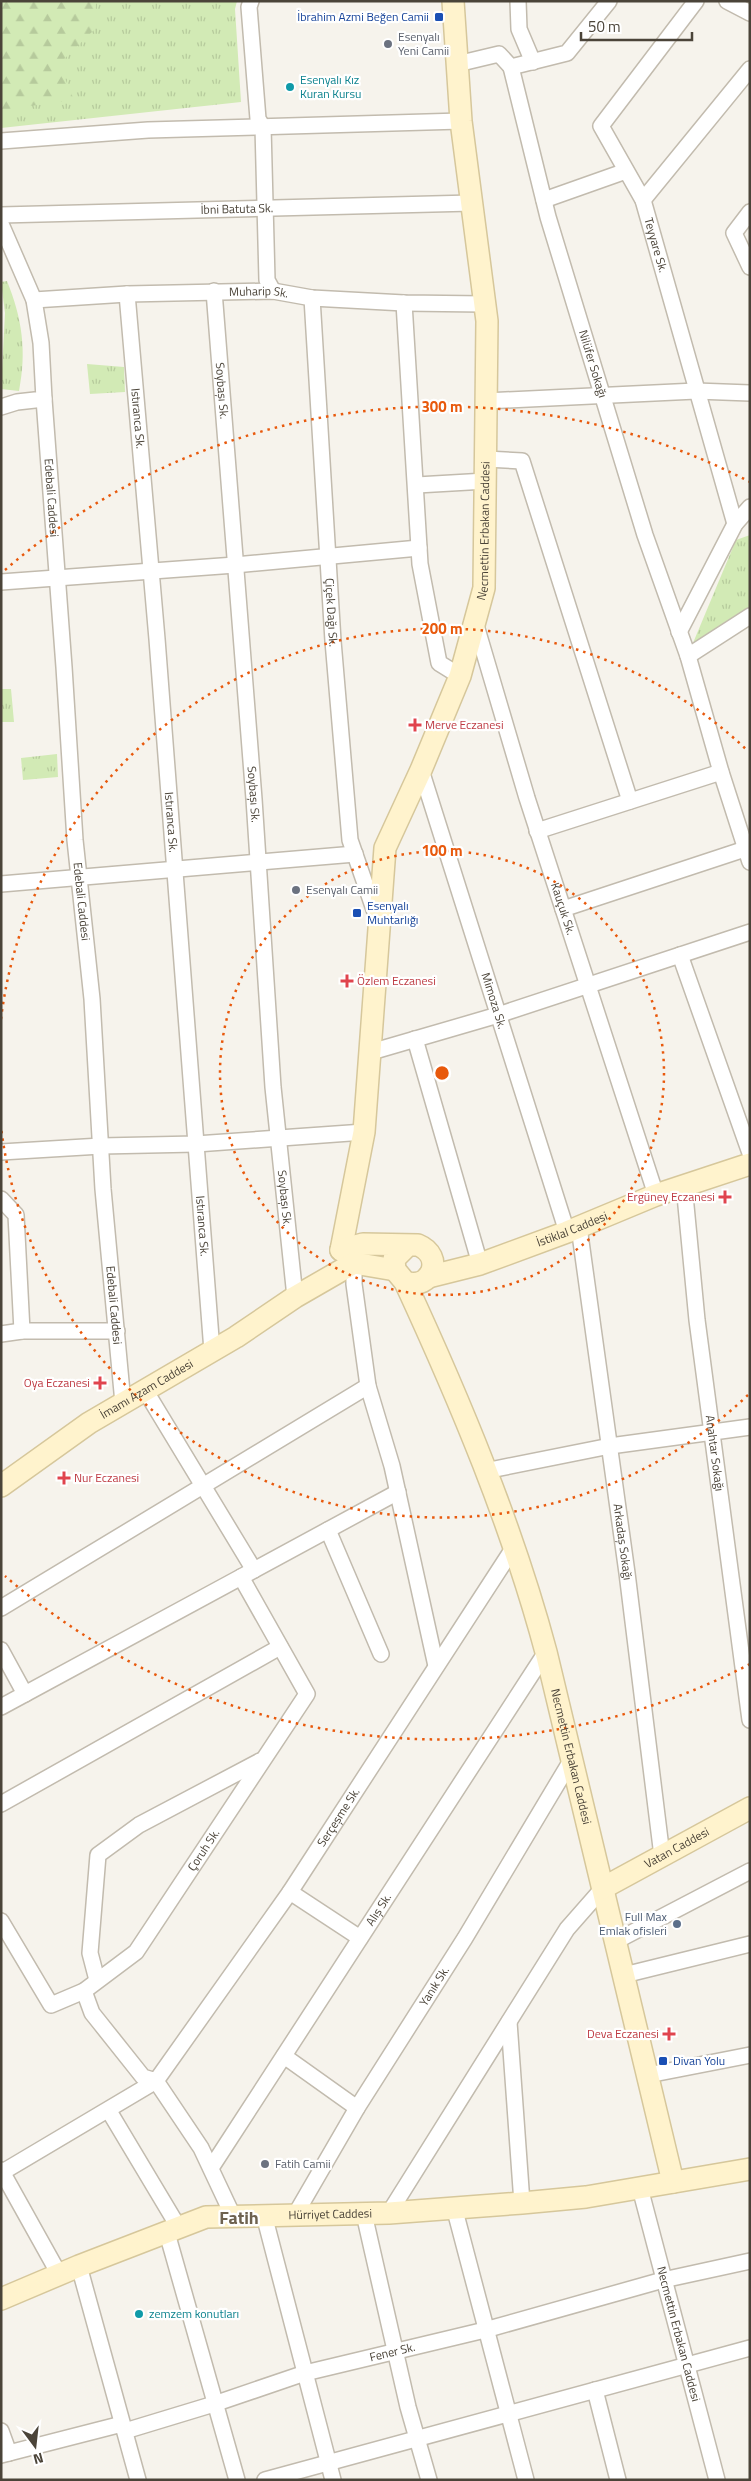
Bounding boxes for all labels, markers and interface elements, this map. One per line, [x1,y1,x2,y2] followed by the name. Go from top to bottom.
[297,7,429,26] place label: İbrahim Azmi Beğen Camii
[581,10,692,42] scale bar
[433,11,445,23] marker: İbrahim Azmi Beğen Camii
[588,15,621,38] text: 50 m
[398,27,449,60] place label: Esenyalı Yeni Camii
[382,38,394,50] marker: Esenyalı Yeni Camii
[300,70,361,103] place label: Esenyalı Kız Kuran Kursu
[284,81,296,93] marker: Esenyalı Kız Kuran Kursu
[200,198,274,219] street label: İbni Batuta Sk.
[639,215,673,275] street label: Teyyare Sk.
[229,281,290,303] street label: Muharip Sk.
[574,327,613,400] street label: Nilüfer Sokağı
[211,362,234,420] street label: Soybaşı Sk.
[126,387,150,450] street label: Istıranca Sk.
[421,395,463,418] text: 300 m
[39,458,64,538] street label: Edebali Caddesi
[471,461,494,602] street label: Necmettin Erbakan Caddesi
[320,577,343,648] street label: Çiçek Dağı Sk.
[421,617,463,640] text: 200 m
[425,715,504,734] place label: Merve Eczanesi
[409,719,421,731] marker: Merve Eczanesi
[242,765,266,823] street label: Soybaşı Sk.
[160,791,183,853] street label: Istıranca Sk.
[421,839,463,862] text: 100 m
[68,861,96,942] street label: Edebali Caddesi
[306,880,378,899] place label: Esenyalı Camii
[546,880,581,937] street label: Kauçuk Sk.
[290,884,302,896] marker: Esenyalı Camii
[367,896,418,929] place label: Esenyalı Muhtarlığı
[351,907,363,919] marker: Esenyalı Muhtarlığı
[477,970,512,1031] street label: Mimoza Sk.
[357,971,436,990] place label: Özlem Eczanesi
[341,975,353,987] marker: Özlem Eczanesi
[433,1064,451,1082] centre of rings
[273,1169,298,1227] street label: Soybaşı Sk.
[627,1187,715,1206] place label: Ergüney Eczanesi
[719,1191,731,1203] marker: Ergüney Eczanesi
[191,1195,215,1257] street label: Istıranca Sk.
[534,1206,610,1251] street label: İstiklal Caddesi
[101,1265,127,1345] street label: Edebali Caddesi
[96,1354,197,1424] street label: İmamı Azam Caddesi
[24,1373,90,1392] place label: Oya Eczanesi
[94,1377,106,1389] marker: Oya Eczanesi
[701,1414,730,1492] street label: Anahtar Sokağı
[74,1468,139,1487] place label: Nur Eczanesi
[58,1472,70,1484] marker: Nur Eczanesi
[608,1502,638,1581] street label: Arkadaş Sokağı
[546,1687,597,1826] street label: Necmettin Erbakan Caddesi
[312,1784,364,1850] street label: Serçeşme Sk.
[641,1822,713,1873] street label: Vatan Caddesi
[182,1825,224,1875] street label: Çoruh Sk.
[361,1889,396,1930] street label: Alış Sk.
[599,1907,668,1940] place label: Full Max Emlak ofisleri
[671,1918,683,1930] marker: Full Max Emlak ofisleri
[414,1962,454,2010] street label: Yanık Sk.
[587,2024,659,2043] place label: Deva Eczanesi
[663,2028,675,2040] marker: Deva Eczanesi
[673,2051,725,2070] place label: Divan Yolu
[657,2055,669,2067] marker: Divan Yolu
[275,2154,331,2173] place label: Fatih Camii
[259,2158,271,2170] marker: Fatih Camii
[288,2203,372,2224] street label: Hürriyet Caddesi
[219,2204,259,2231] district label: Fatih
[652,2264,706,2404] street label: Necmettin Erbakan Caddesi
[149,2304,239,2323] place label: zemzem konutları
[133,2308,145,2320] marker: zemzem konutları
[368,2337,417,2366] street label: Fener Sk.
[10,2421,60,2471] north arrow
[31,2448,46,2470] text: N

